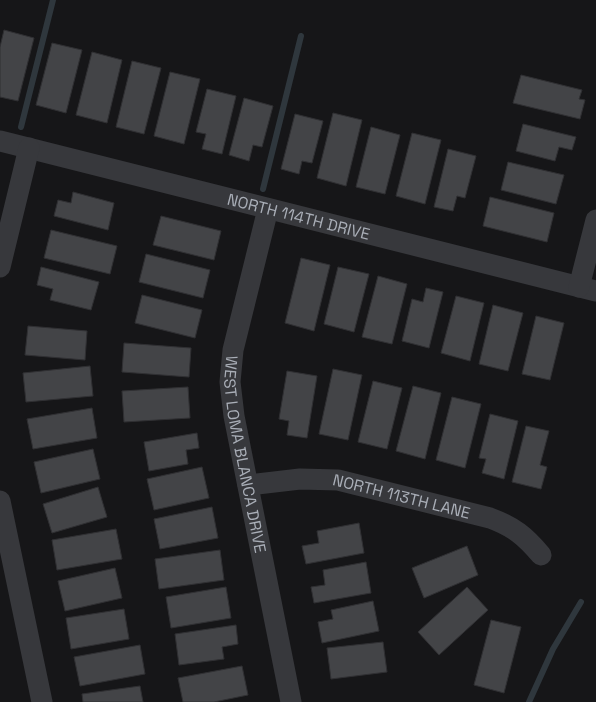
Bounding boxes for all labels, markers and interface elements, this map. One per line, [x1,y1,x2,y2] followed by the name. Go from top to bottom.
[225,188,372,244] street label: NORTH 114TH DRIVE
[219,355,272,555] street label: WEST LOMA BLANCA DRIVE
[331,469,473,523] street label: NORTH 113TH LANE

